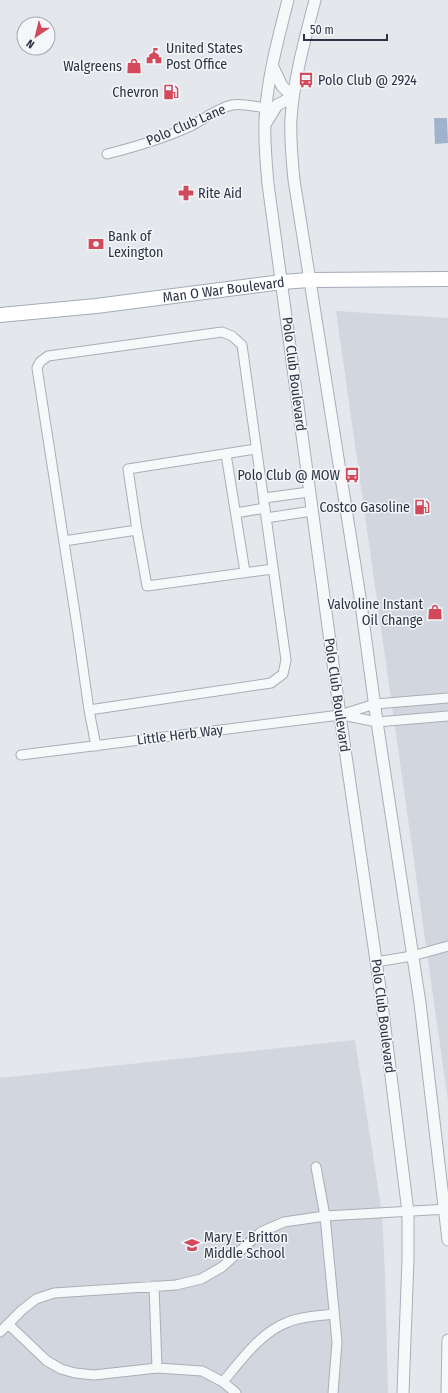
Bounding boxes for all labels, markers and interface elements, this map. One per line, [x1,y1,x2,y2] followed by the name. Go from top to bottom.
[16,16,56,56] north arrow
[304,16,387,42] scale bar
[310,23,334,37] text: 50 m
[24,37,37,51] text: N
[166,40,243,73] place label: United States Post Office
[145,47,163,65] public building icon: United States Post Office
[125,57,143,75] shop icon: Walgreens
[63,58,122,75] place label: Walgreens
[297,71,315,89] bus stop icon: Polo Club @ 2924
[318,72,417,89] place label: Polo Club @ 2924
[162,83,180,101] fuel station icon: Chevron
[112,84,159,101] place label: Chevron
[144,101,228,149] street label: Polo Club Lane
[177,184,195,202] pharmacy icon: Rite Aid
[198,185,242,202] place label: Rite Aid
[108,228,163,261] place label: Bank of Lexington
[87,235,105,253] bank icon: Bank of Lexington
[162,273,285,306] street label: Man O War Boulevard
[279,316,309,432] street label: Polo Club Boulevard
[343,466,361,484] bus stop icon: Polo Club @ MOW
[237,467,341,484] place label: Polo Club @ MOW
[413,498,431,516] fuel station icon: Costco Gasoline
[319,499,410,516] place label: Costco Gasoline
[327,596,423,629] place label: Valvoline Instant Oil Change
[426,603,444,621] shop icon: Valvoline Instant Oil Change
[321,637,353,753] street label: Polo Club Boulevard
[136,721,225,749] street label: Little Herb Way
[368,958,398,1074] street label: Polo Club Boulevard
[204,1229,288,1262] place label: Mary E. Britton Middle School
[183,1236,201,1254] school or university icon: Mary E. Britton Middle School

